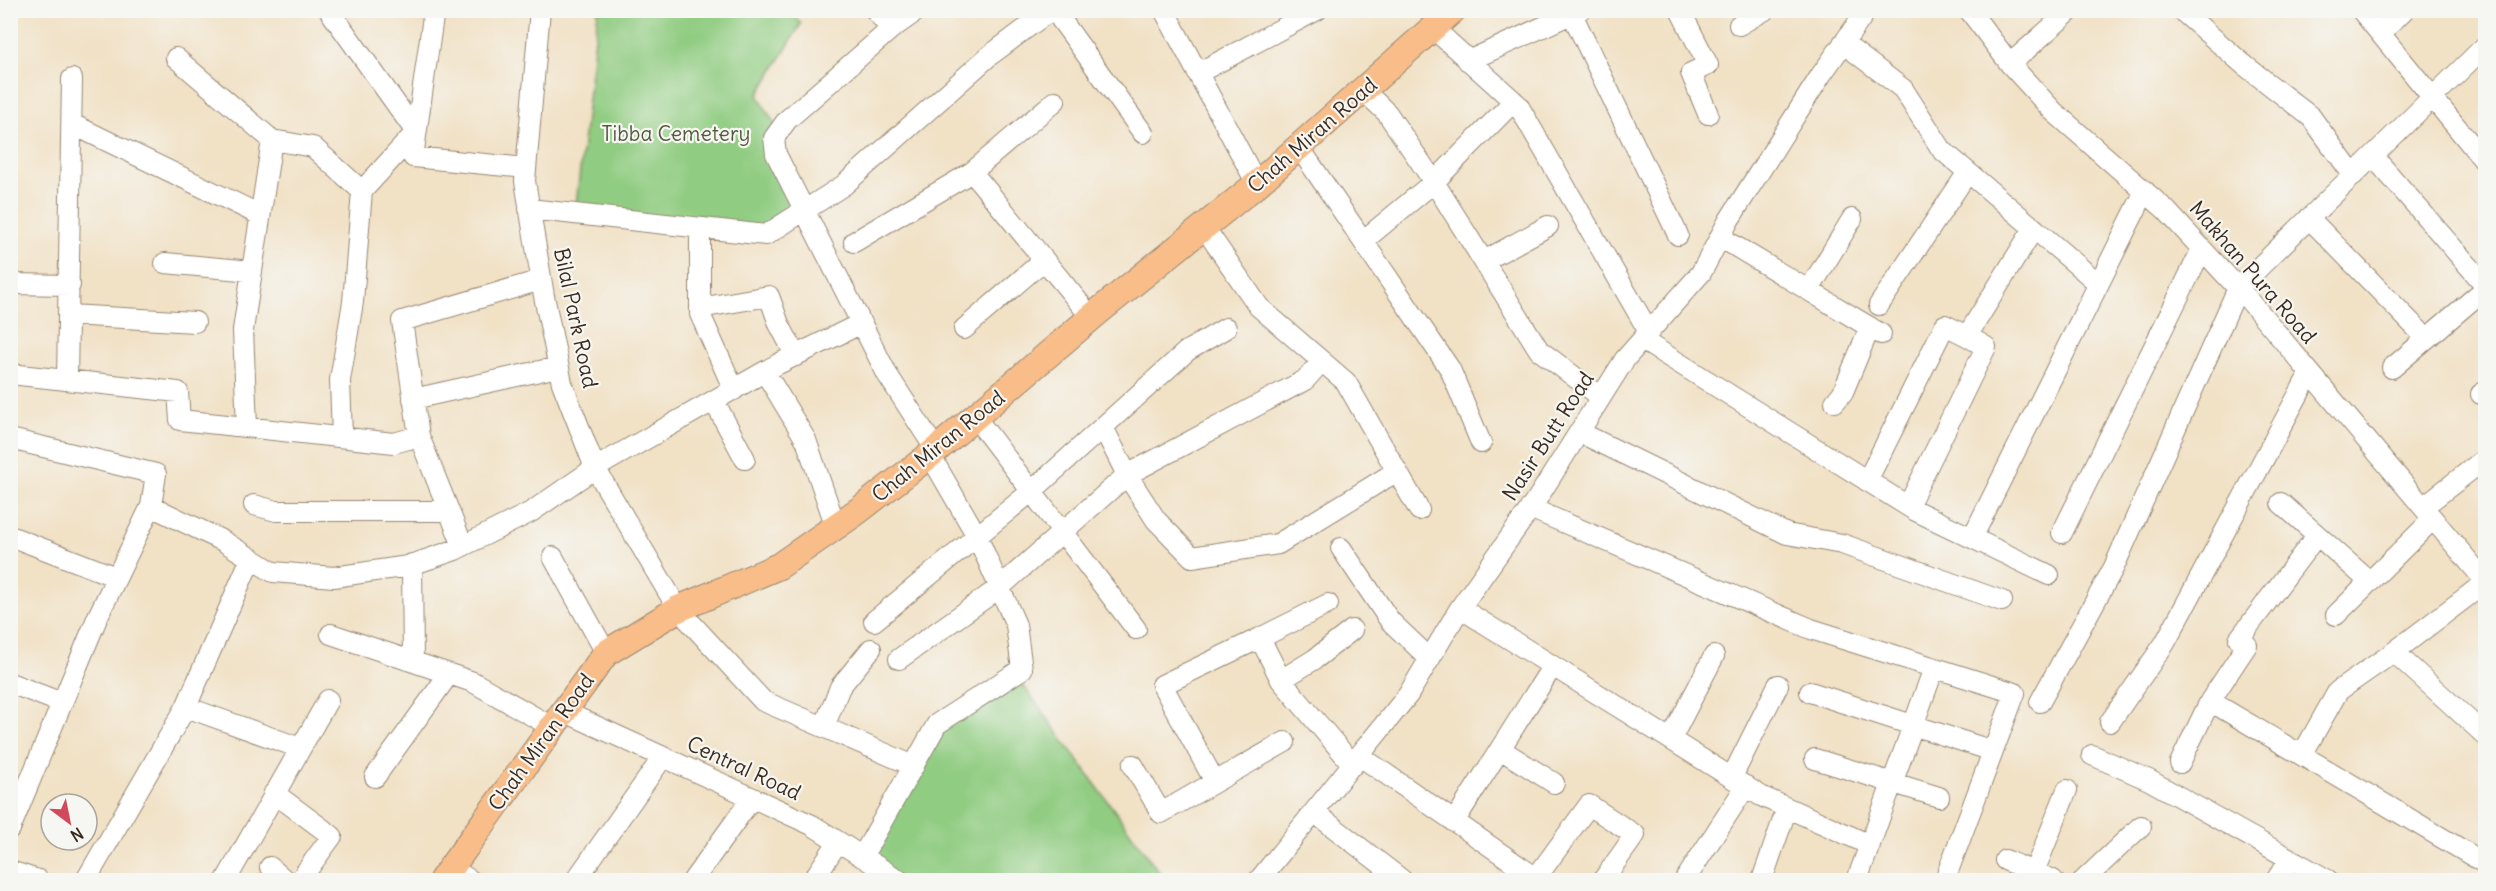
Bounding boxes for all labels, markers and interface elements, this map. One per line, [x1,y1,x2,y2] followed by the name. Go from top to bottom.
[1241,71,1383,199] street label: Chah Miran Road
[602,120,750,147] park label: Tibba Cemetery
[2184,195,2322,349] street label: Makhan Pura Road
[548,246,604,390] street label: Bilal Park Road
[1496,366,1600,506] street label: Nasir Butt Road
[866,384,1010,508] street label: Chah Miran Road
[482,668,600,816] street label: Chah Miran Road
[683,730,805,806] street label: Central Road
[39,792,99,852] north arrow
[67,823,87,846] text: N

